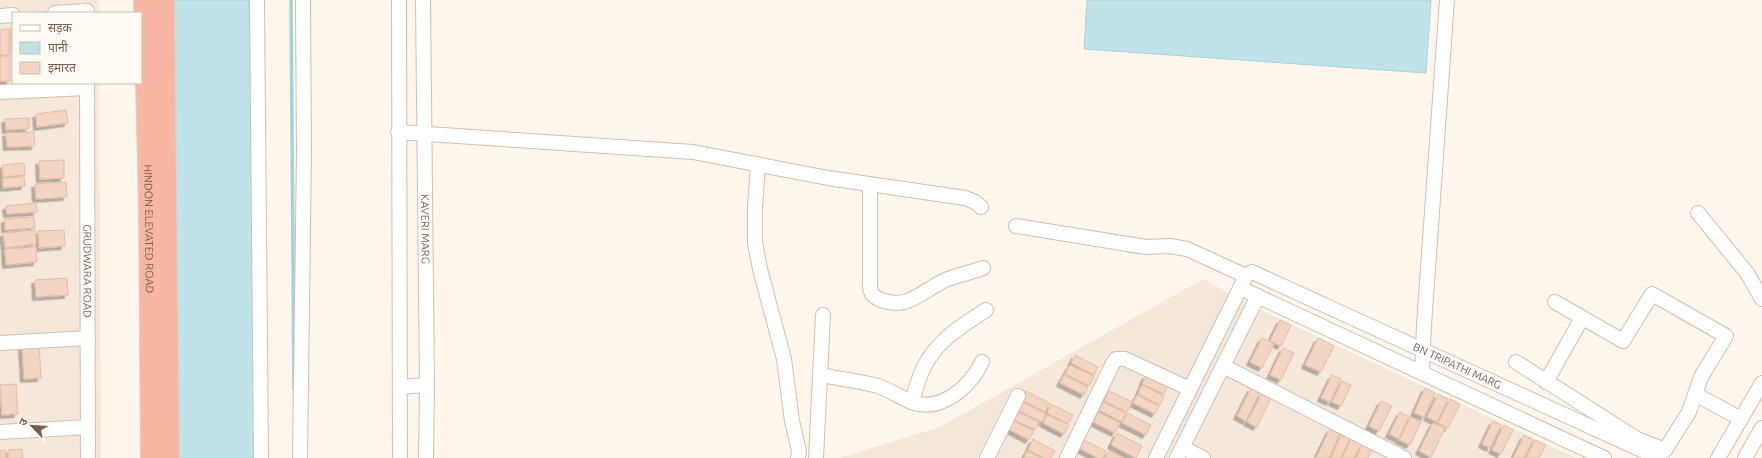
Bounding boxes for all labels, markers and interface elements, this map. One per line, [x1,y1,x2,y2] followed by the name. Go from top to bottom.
[12,12,142,84] legend
[48,21,73,35] text: सड़क
[48,40,69,54] text: पानी
[48,61,77,75] text: इमारत
[142,164,156,294] street label: HINDON ELEVATED ROAD
[419,194,432,264] street label: KAVERI MARG
[81,224,94,318] street label: GRUDWARA ROAD
[1411,340,1503,391] street label: BN TRIPATHI MARG
[12,406,52,446] north arrow
[16,416,30,427] text: उ

